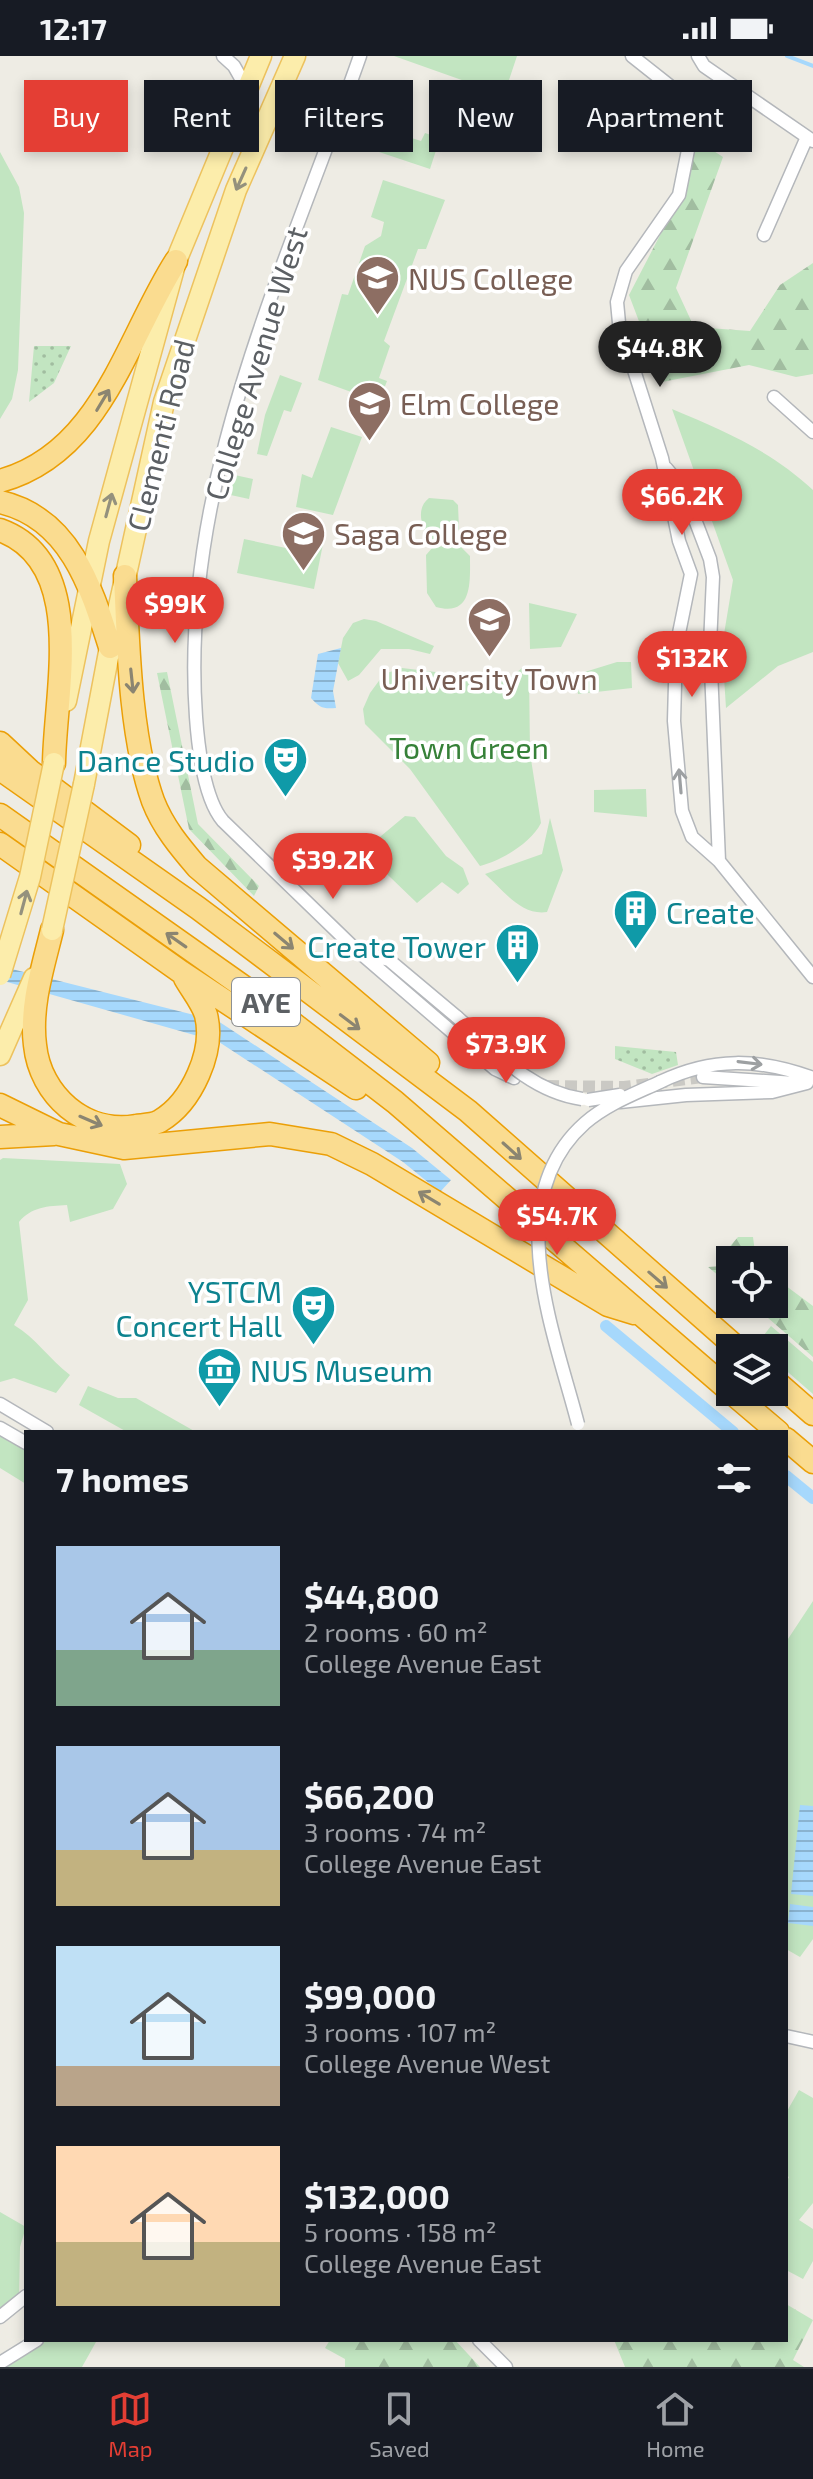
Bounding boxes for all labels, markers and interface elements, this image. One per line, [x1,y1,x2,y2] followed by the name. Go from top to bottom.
[40,10,107,46] text: 12:17
[24,80,128,152] chip: Buy
[144,80,259,152] chip: Rent
[275,80,413,152] chip: Filters
[429,80,542,152] chip: New
[558,80,752,152] chip: Apartment
[233,166,248,191] one-way arrow
[196,222,314,504] street label: College Avenue West
[353,254,401,317] school or university icon: NUS College
[408,260,573,296] place label: NUS College
[595,321,725,389] pin: $44.8K
[616,331,704,362] text: $44.8K
[119,335,201,535] street label: Clementi Road
[345,379,393,442] school or university icon: Elm College
[400,385,559,421] place label: Elm College
[95,389,111,412] one-way arrow
[617,469,747,537] pin: $66.2K
[640,479,724,510] text: $66.2K
[102,493,117,519] one-way arrow
[279,509,327,572] school or university icon: Saga College
[334,515,508,551] place label: Saga College
[128,577,222,645] pin: $99K
[144,587,206,618] text: $99K
[465,596,513,659] school or university icon: University Town
[636,631,748,699] pin: $132K
[656,641,728,672] text: $132K
[380,660,598,696] place label: University Town
[125,668,140,694] one-way arrow
[389,729,549,765] park label: Town Green
[262,736,310,799] theatre icon: Dance Studio
[77,742,255,778] place label: Dance Studio
[673,768,688,794] one-way arrow
[268,833,398,901] pin: $39.2K
[291,843,375,874] text: $39.2K
[611,888,659,951] building icon: Create
[17,889,32,915] one-way arrow
[666,894,755,930] place label: Create
[493,922,541,985] building icon: Create Tower
[307,928,486,964] place label: Create Tower
[166,932,188,948] one-way arrow
[274,932,294,950] one-way arrow
[232,978,300,1026] road number: AYE
[338,1013,360,1030] one-way arrow
[441,1017,571,1085] pin: $73.9K
[465,1027,547,1058] text: $73.9K
[736,1056,762,1071] one-way arrow
[78,1114,103,1129] one-way arrow
[502,1142,522,1160] one-way arrow
[418,1189,441,1205] one-way arrow
[492,1189,622,1257] pin: $54.7K
[516,1199,598,1230] text: $54.7K
[716,1246,788,1406] map controls
[716,1246,788,1318] button: locate
[648,1271,668,1289] one-way arrow
[115,1273,282,1343] place label: YSTCM Concert Hall
[289,1284,337,1347] theatre icon: YSTCM Concert Hall
[716,1334,788,1406] button: layers
[195,1346,243,1409] museum icon: NUS Museum
[250,1352,433,1388] place label: NUS Museum
[712,1456,756,1500] icon: filters
[56,1458,189,1499] text: 7 homes
[304,1575,439,1616] text: $44,800
[120,1578,216,1674] icon: home
[304,1616,488,1647] text: 2 rooms · 60 m²
[304,1647,541,1678] text: College Avenue East
[304,1775,435,1816] text: $66,200
[120,1778,216,1874] icon: home
[304,1816,486,1847] text: 3 rooms · 74 m²
[304,1847,541,1878] text: College Avenue East
[304,1975,436,2016] text: $99,000
[120,1978,216,2074] icon: home
[304,2016,496,2047] text: 3 rooms · 107 m²
[304,2047,550,2078] text: College Avenue West
[304,2175,450,2216] text: $132,000
[120,2178,216,2274] icon: home
[304,2216,496,2247] text: 5 rooms · 158 m²
[304,2247,541,2278] text: College Avenue East
[108,2387,153,2461] tab: Map
[369,2387,430,2461] tab: Saved
[646,2387,705,2461] tab: Home

